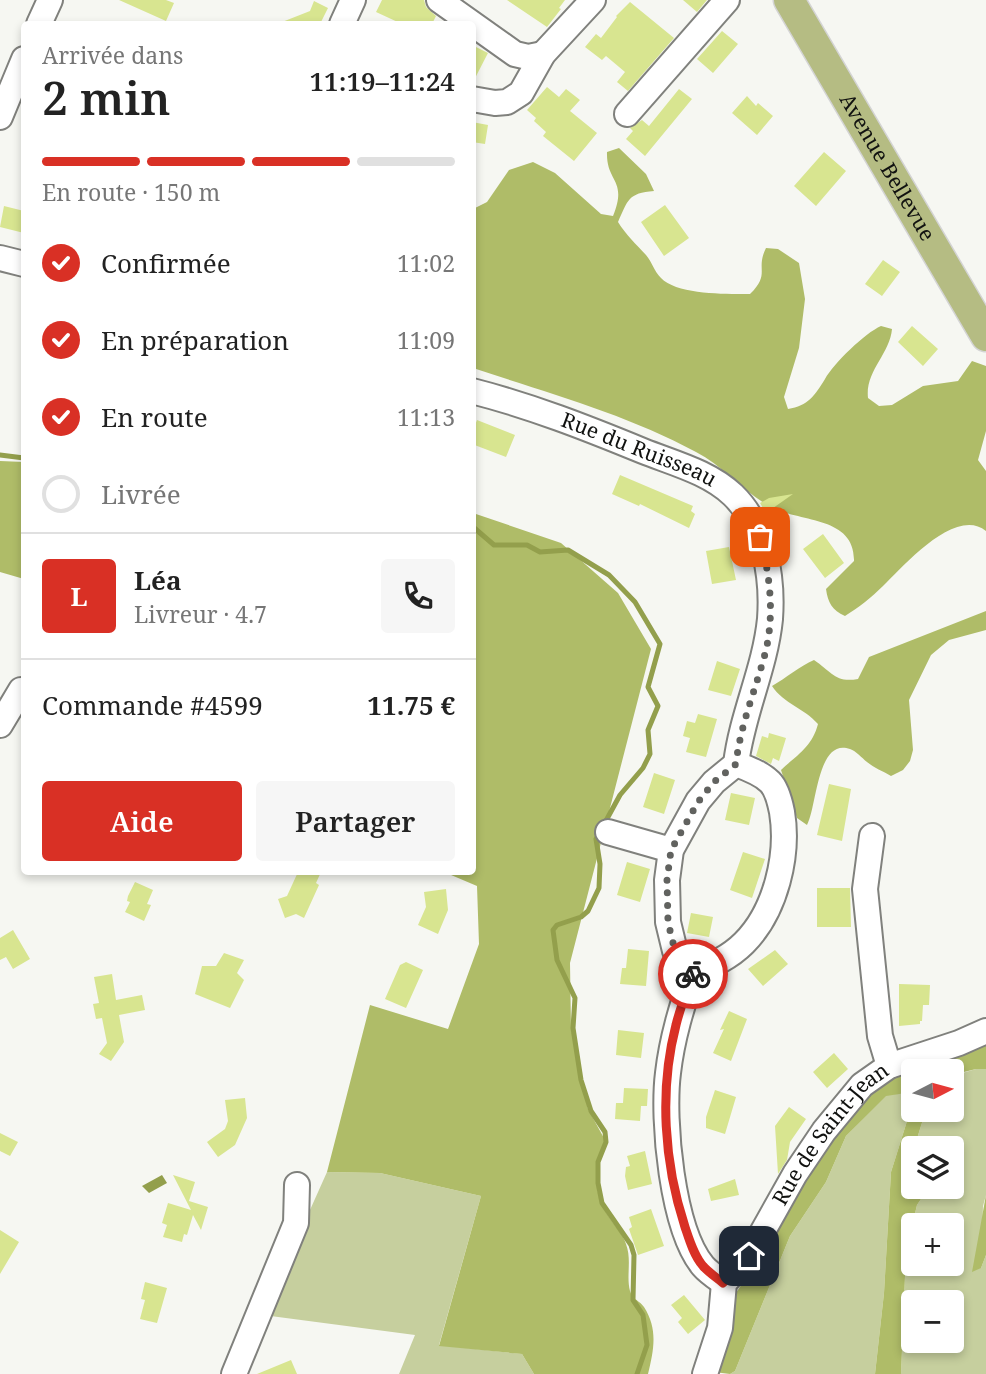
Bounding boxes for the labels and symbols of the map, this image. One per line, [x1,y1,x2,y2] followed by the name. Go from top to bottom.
[834,88,942,246] street label: Avenue Bellevue
[558,405,722,492] street label: Rue du Ruisseau
[730,507,790,567] pin
[658,939,728,1009] courier
[765,1056,894,1210] street label: Rue de Saint-Jean
[901,1059,964,1122] north arrow
[719,1226,779,1286] pin

